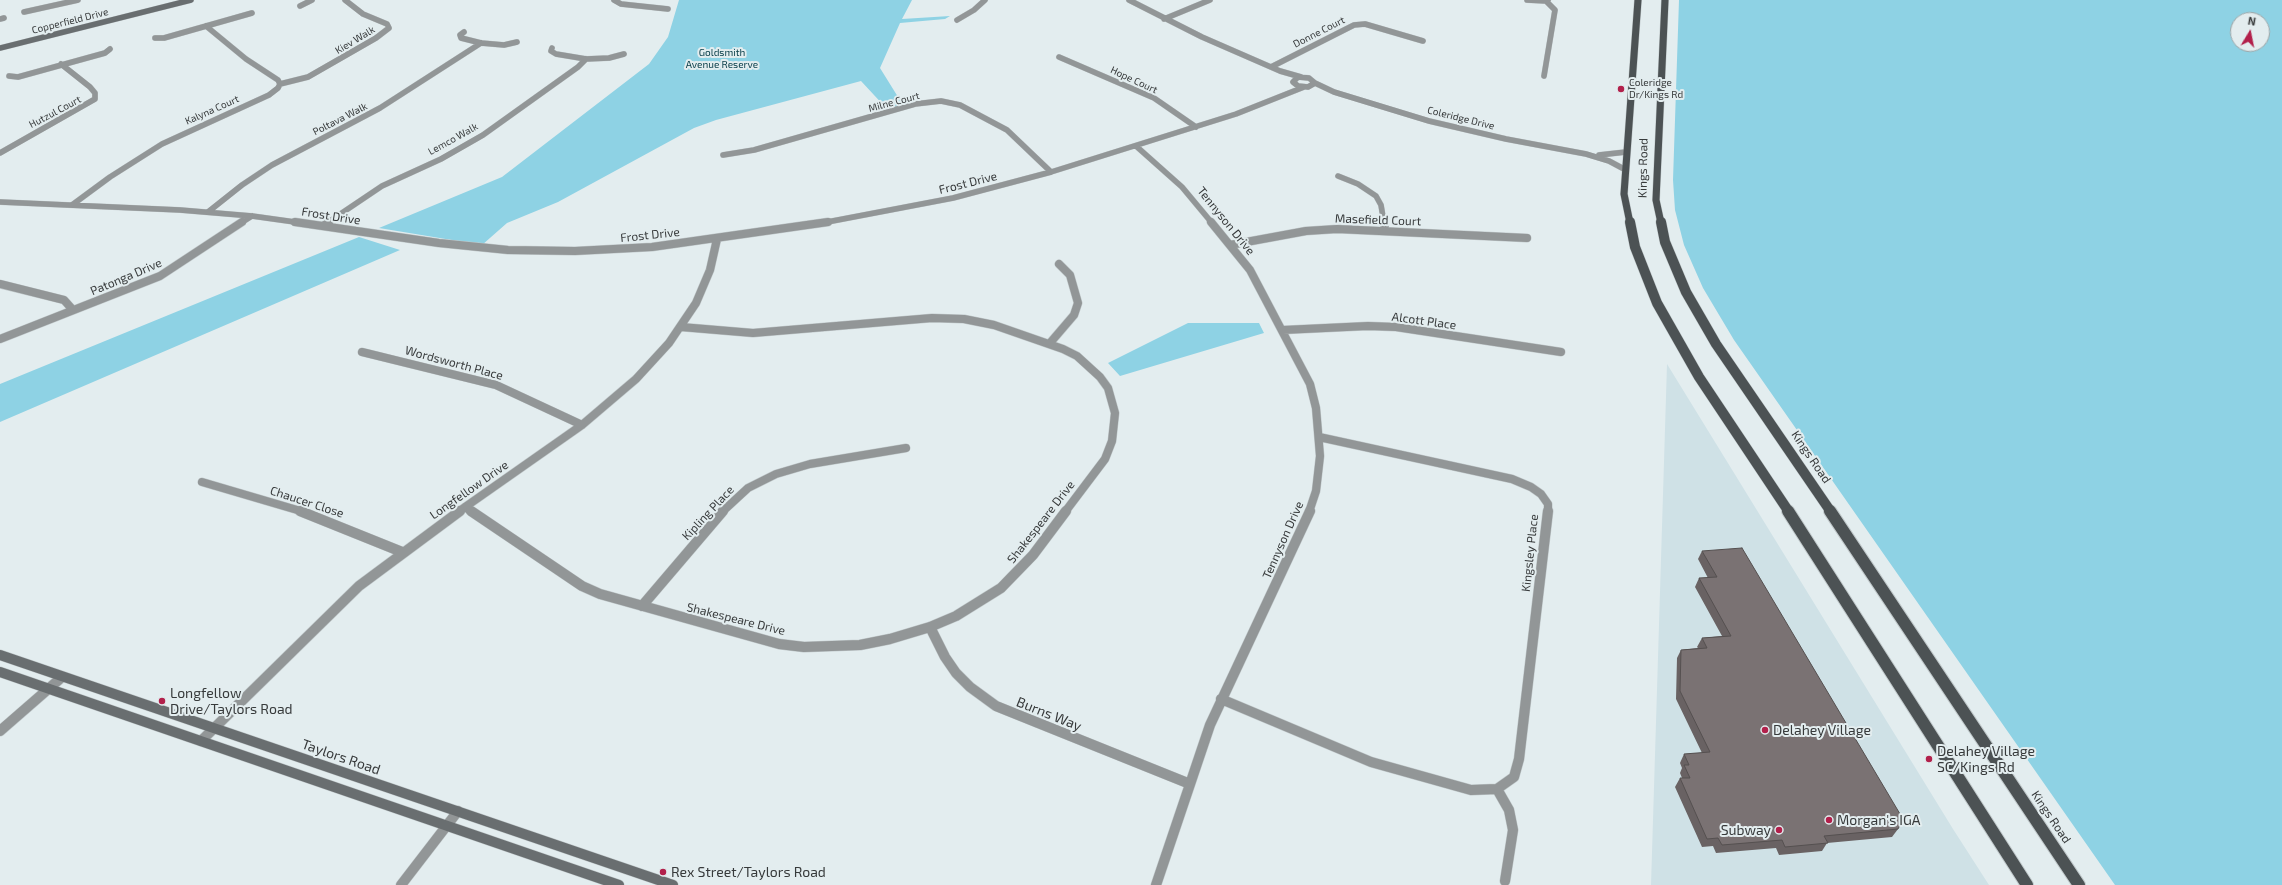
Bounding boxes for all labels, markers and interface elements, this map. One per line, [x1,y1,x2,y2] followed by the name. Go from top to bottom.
[30,6,110,36] street label: Copperfield Drive
[2230,12,2270,52] north arrow
[1291,14,1347,50] street label: Donne Court
[2247,14,2257,28] text: N
[333,23,377,57] street label: Kiev Walk
[686,47,758,70] park label: Goldsmith Avenue Reserve
[1109,64,1159,96] street label: Hope Court
[1629,77,1683,100] place label: Coleridge Dr/Kings Rd
[1616,84,1626,94] marker: Coleridge Dr/Kings Rd
[867,89,921,115] street label: Milne Court
[27,93,83,131] street label: Hutzul Court
[183,93,241,127] street label: Kalyna Court
[311,100,369,138] street label: Poltava Walk
[1426,104,1496,132] street label: Coleridge Drive
[426,120,480,158] street label: Lemco Walk
[1635,138,1651,198] street label: Kings Road
[937,169,999,197] street label: Frost Drive
[1194,184,1258,258] street label: Tennyson Drive
[300,204,362,228] street label: Frost Drive
[1335,211,1421,229] street label: Masefield Court
[620,225,680,245] street label: Frost Drive
[88,255,164,299] street label: Patonga Drive
[1391,309,1457,333] street label: Alcott Place
[403,343,505,383] street label: Wordsworth Place
[1788,428,1834,486] street label: Kings Road
[427,458,511,522] street label: Longfellow Drive
[1004,478,1078,566] street label: Shakespeare Drive
[268,483,346,521] street label: Chaucer Close
[679,483,737,543] street label: Kipling Place
[1259,499,1307,581] street label: Tennyson Drive
[1519,513,1541,593] street label: Kingsley Place
[685,600,787,638] street label: Shakespeare Drive
[170,685,293,718] place label: Longfellow Drive/Taylors Road
[1014,693,1084,735] street label: Burns Way
[157,696,167,706] marker: Longfellow Drive/Taylors Road
[1773,722,1871,738] place label: Delahey Village
[1760,725,1770,735] marker: Delahey Village
[299,736,383,778] street label: Taylors Road
[1937,743,2035,776] place label: Delahey Village SC/Kings Rd
[1924,754,1934,764] marker: Delahey Village SC/Kings Rd
[2028,788,2074,846] street label: Kings Road
[1837,812,1921,828] place label: Morgan's IGA
[1824,815,1834,825] marker: Morgan's IGA
[1721,822,1771,838] place label: Subway
[1774,825,1784,835] marker: Subway
[671,864,826,880] place label: Rex Street/Taylors Road
[658,867,668,877] marker: Rex Street/Taylors Road

